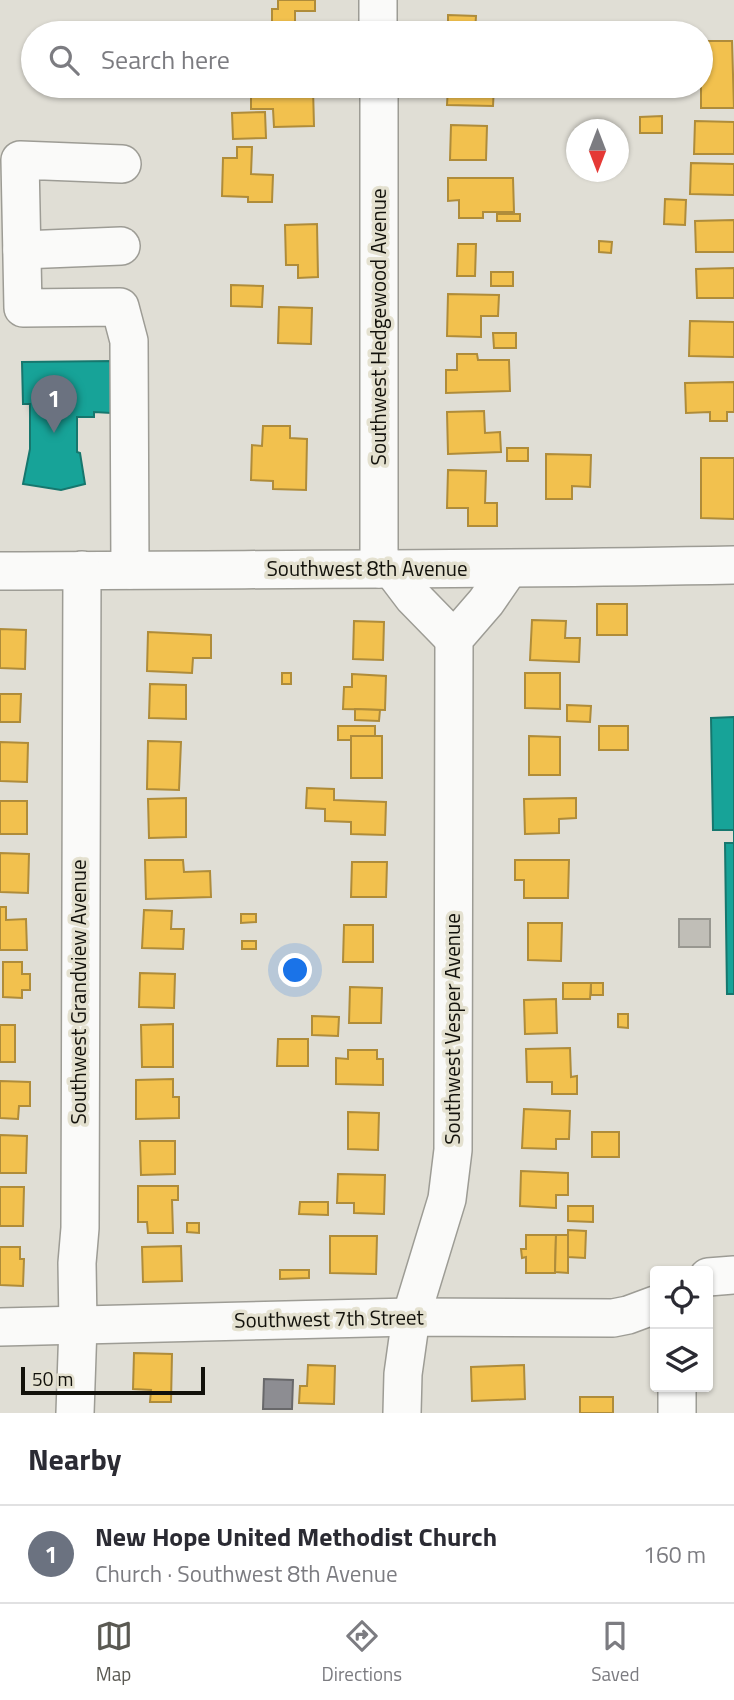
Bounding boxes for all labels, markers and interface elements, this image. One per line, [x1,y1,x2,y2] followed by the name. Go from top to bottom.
[21,21,713,98] search box
[101,40,230,79] text: Search here
[45,41,83,79] icon: search
[566,119,629,182] north arrow
[362,189,394,466] street label: Southwest Hedgewood Avenue
[31,375,77,433] pin: 1
[266,552,468,584] street label: Southwest 8th Avenue
[62,859,94,1125] street label: Southwest Grandview Avenue
[436,913,468,1145] street label: Southwest Vesper Avenue
[278,953,312,987] your location
[650,1266,713,1392] map controls
[650,1266,713,1329] button: locate
[234,1300,425,1336] street label: Southwest 7th Street
[650,1329,713,1392] button: layers
[21,1364,205,1396] scale bar
[32,1364,73,1393] text: 50 m
[28,1436,121,1482] text: Nearby
[95,1517,497,1556] text: New Hope United Methodist Church
[45,1537,57,1572] text: 1
[643,1537,706,1572] text: 160 m
[95,1556,398,1591] text: Church · Southwest 8th Avenue
[95,1617,133,1688] tab: Map
[322,1617,402,1688] tab: Directions
[591,1617,639,1688] tab: Saved

